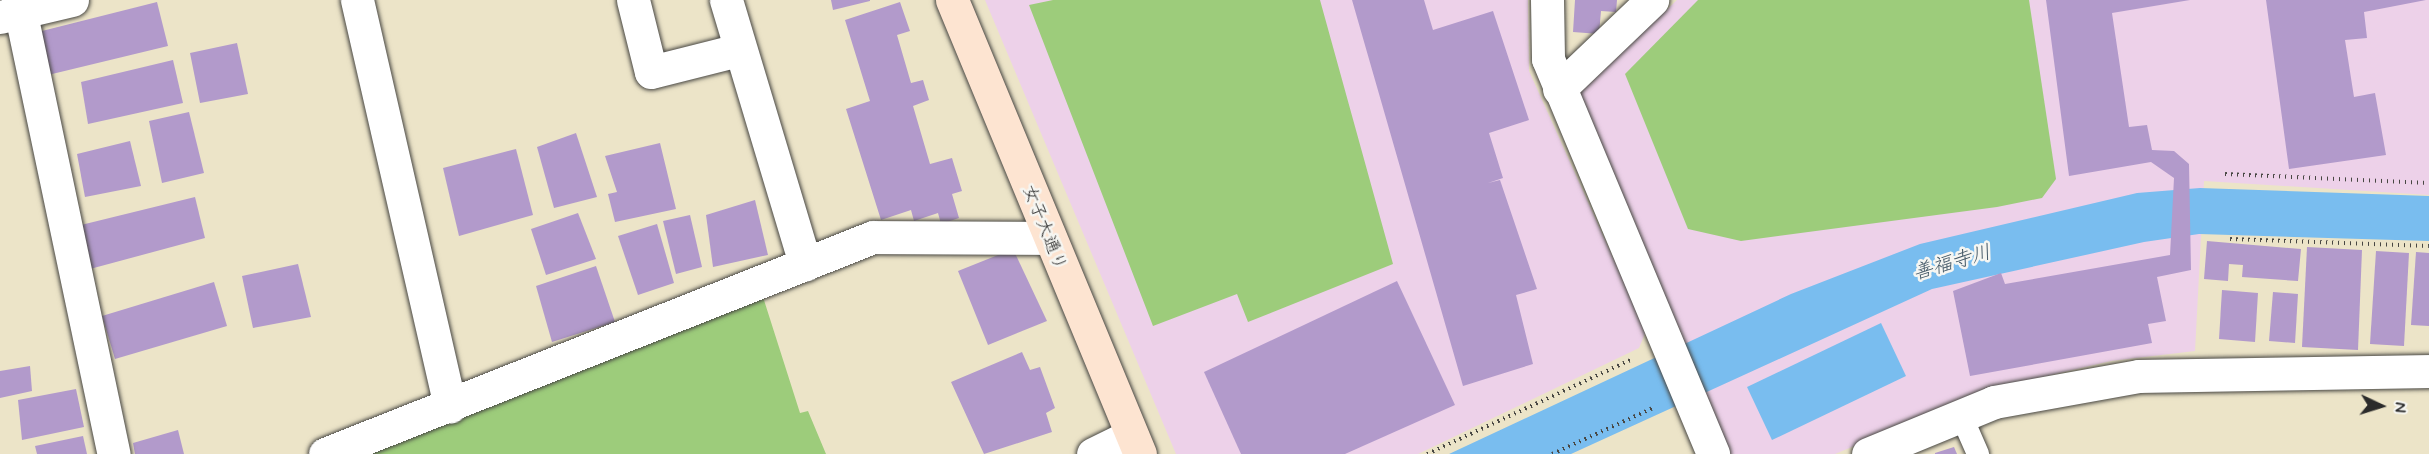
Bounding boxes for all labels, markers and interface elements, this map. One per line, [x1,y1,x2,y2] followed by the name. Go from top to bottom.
[1017,182,1071,274] street label: 女子大通り
[1910,240,1994,286] water label: 善福寺川
[2351,376,2411,436] north arrow
[2389,401,2410,413] text: N

